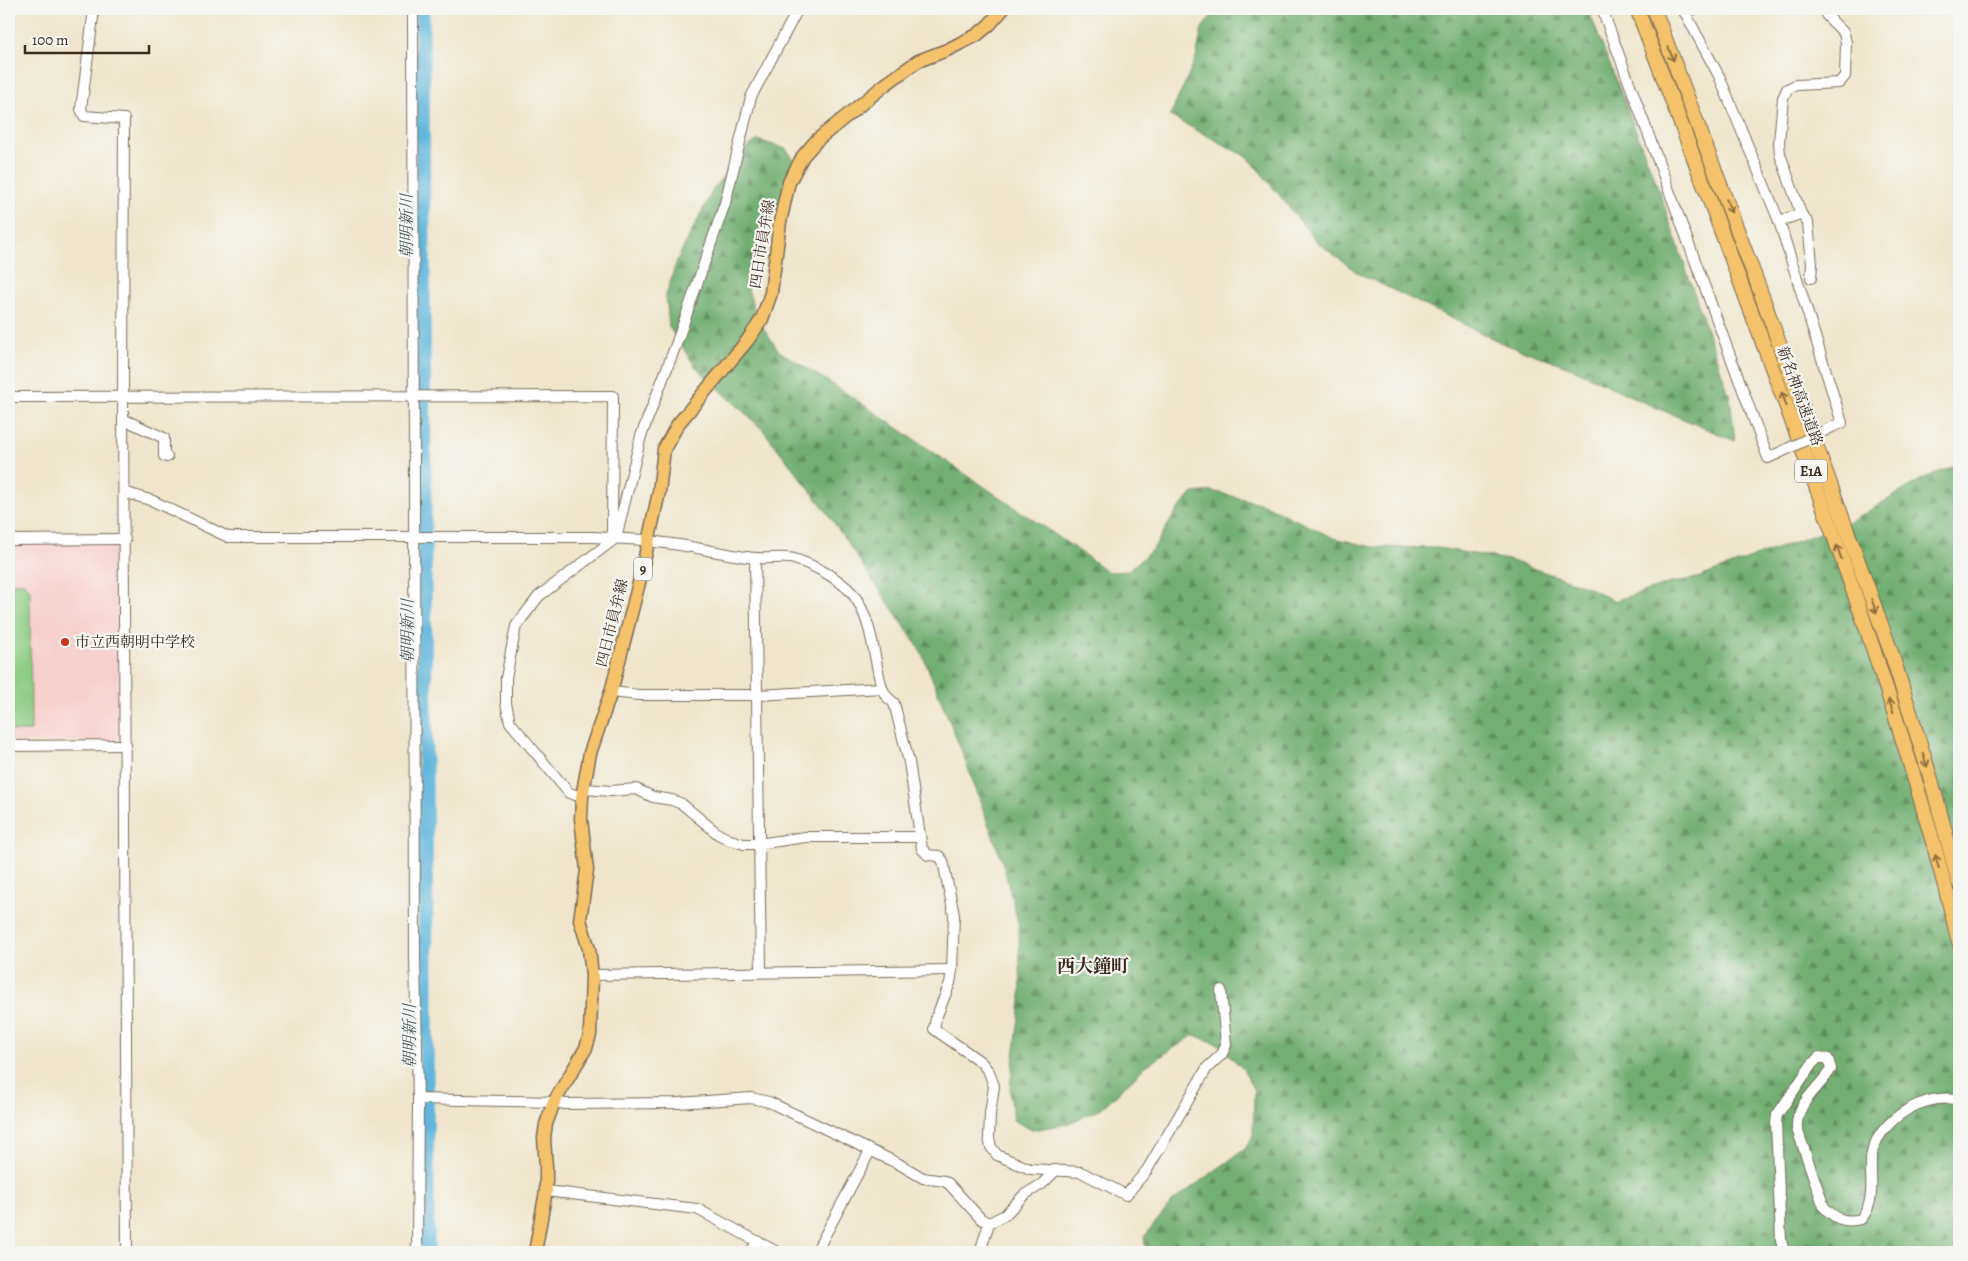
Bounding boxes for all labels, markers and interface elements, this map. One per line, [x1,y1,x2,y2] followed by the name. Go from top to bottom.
[25,22,149,54] scale bar
[32,30,69,50] text: 100 m
[1667,46,1676,62] one-way arrow
[396,192,418,258] water label: 朝明新川
[745,198,779,290] street label: 四日市員弁線
[1724,198,1734,213] one-way arrow
[1773,343,1827,449] street label: 新名神高速道路
[1779,392,1788,407] one-way arrow
[1795,460,1827,482] road number: E1A
[1834,545,1843,560] one-way arrow
[634,558,652,580] road number: 9
[591,577,633,669] street label: 四日市員弁線
[397,597,419,663] water label: 朝明新川
[1870,597,1879,613] one-way arrow
[75,632,195,652] place label: 市立西朝明中学校
[59,636,71,648] marker: 市立西朝明中学校
[1886,699,1895,714] one-way arrow
[1921,751,1930,767] one-way arrow
[1932,854,1942,870] one-way arrow
[1057,954,1129,978] district label: 西大鐘町
[399,1002,421,1068] water label: 朝明新川

